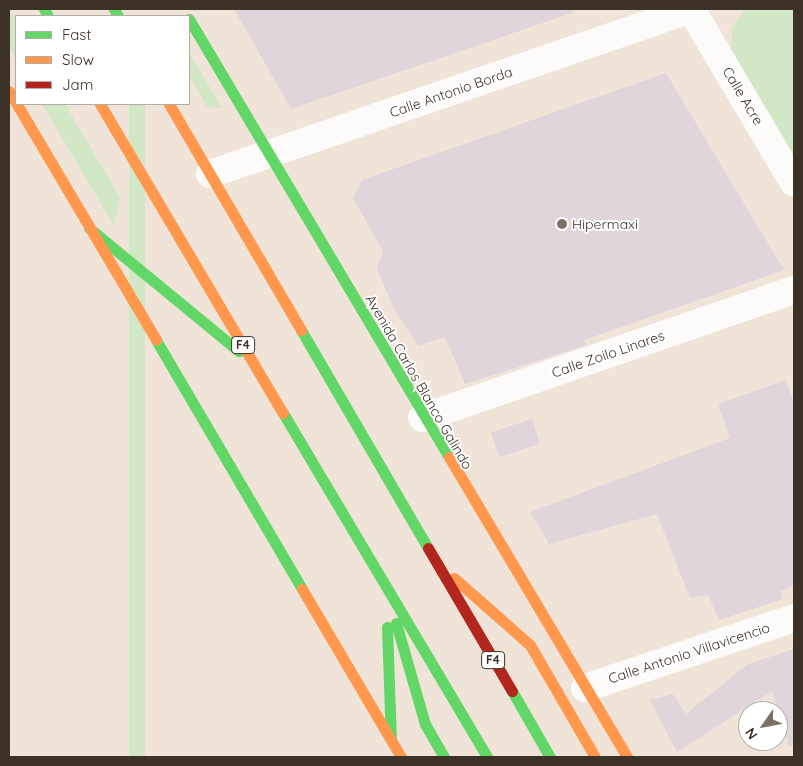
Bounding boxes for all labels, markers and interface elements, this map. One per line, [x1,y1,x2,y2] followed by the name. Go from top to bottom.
[15,15,190,105] legend
[62,25,91,44] text: Fast
[62,50,94,69] text: Slow
[387,63,515,121] street label: Calle Antonio Borda
[719,64,767,128] street label: Calle Acre
[62,75,93,94] text: Jam
[572,216,638,232] place label: Hipermaxi
[556,218,568,230] marker: Hipermaxi
[362,292,476,472] street label: Avenida Carlos Blanco Galindo
[549,327,667,381] street label: Calle Zoilo Linares
[230,336,256,354] road number: F4
[606,619,772,687] street label: Calle Antonio Villavicencio
[480,650,506,670] road number: F4
[738,701,788,751] north arrow
[741,724,762,743] text: N

